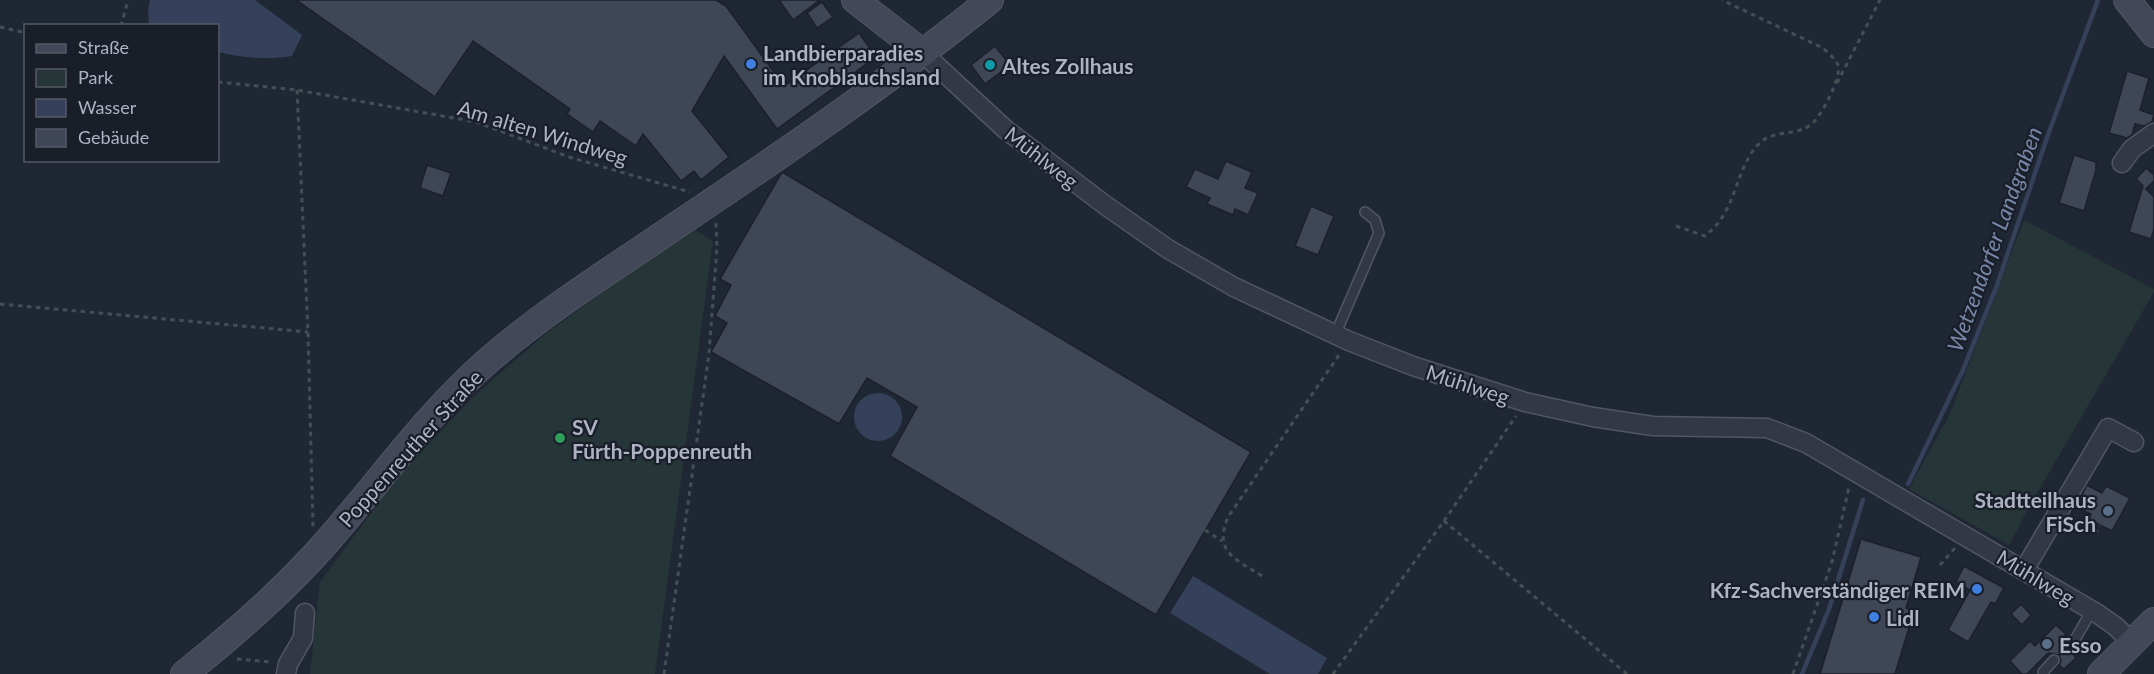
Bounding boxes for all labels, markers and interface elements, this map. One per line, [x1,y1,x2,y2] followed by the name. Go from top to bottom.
[24,24,219,162] legend
[78,36,129,58] text: Straße
[763,40,940,89] place label: Landbierparadies im Knoblauchsland
[1001,53,1133,78] place label: Altes Zollhaus
[744,57,758,71] marker: Landbierparadies im Knoblauchsland
[983,58,997,72] marker: Altes Zollhaus
[78,66,114,88] text: Park
[455,94,631,170] street label: Am alten Windweg
[78,96,137,118] text: Wasser
[1000,121,1084,193] street label: Mühlweg
[1941,123,2047,355] water label: Wetzendorfer Landgraben
[78,126,149,148] text: Gebäude
[1423,359,1513,409] street label: Mühlweg
[333,364,487,532] street label: Poppenreuther Straße
[572,414,752,463] place label: SV Fürth-Poppenreuth
[553,431,567,445] marker: SV Fürth-Poppenreuth
[1975,487,2096,536] place label: Stadtteilhaus FiSch
[2101,504,2115,518] marker: Stadtteilhaus FiSch
[1993,544,2079,610] street label: Mühlweg
[1710,577,1965,602] place label: Kfz-Sachverständiger REIM
[1970,582,1984,596] marker: Kfz-Sachverständiger REIM
[1886,605,1919,630] place label: Lidl
[1867,610,1881,624] marker: Lidl
[2059,632,2101,657] place label: Esso
[2040,637,2054,651] marker: Esso

